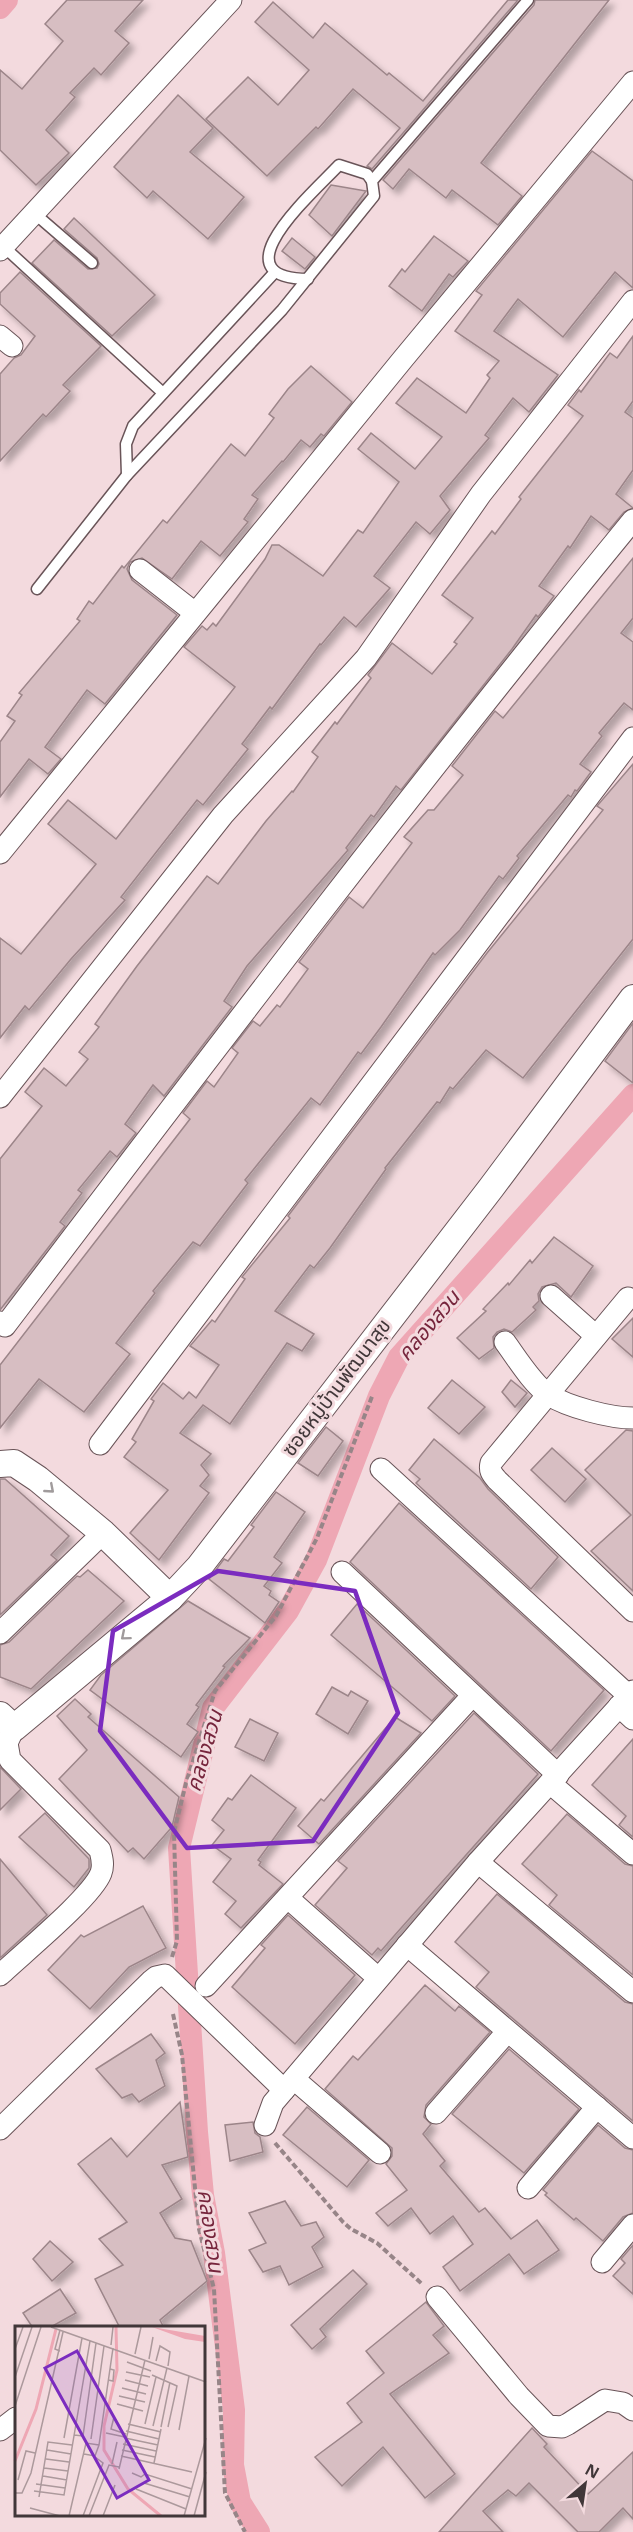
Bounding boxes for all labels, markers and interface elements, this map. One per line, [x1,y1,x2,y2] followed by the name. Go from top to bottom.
[390,1283,468,1368] water label: คลองสวน
[275,1313,399,1463] street label: ซอยหมู่บ้านพัฒนาสุข
[43,1482,54,1493] one-way arrow
[121,1628,132,1639] one-way arrow
[179,1706,232,1795] water label: คลองสวน
[189,2188,231,2276] water label: คลองสวน
[15,2326,206,2517] inset map
[555,2454,615,2514] north arrow
[580,2458,603,2485] text: N

